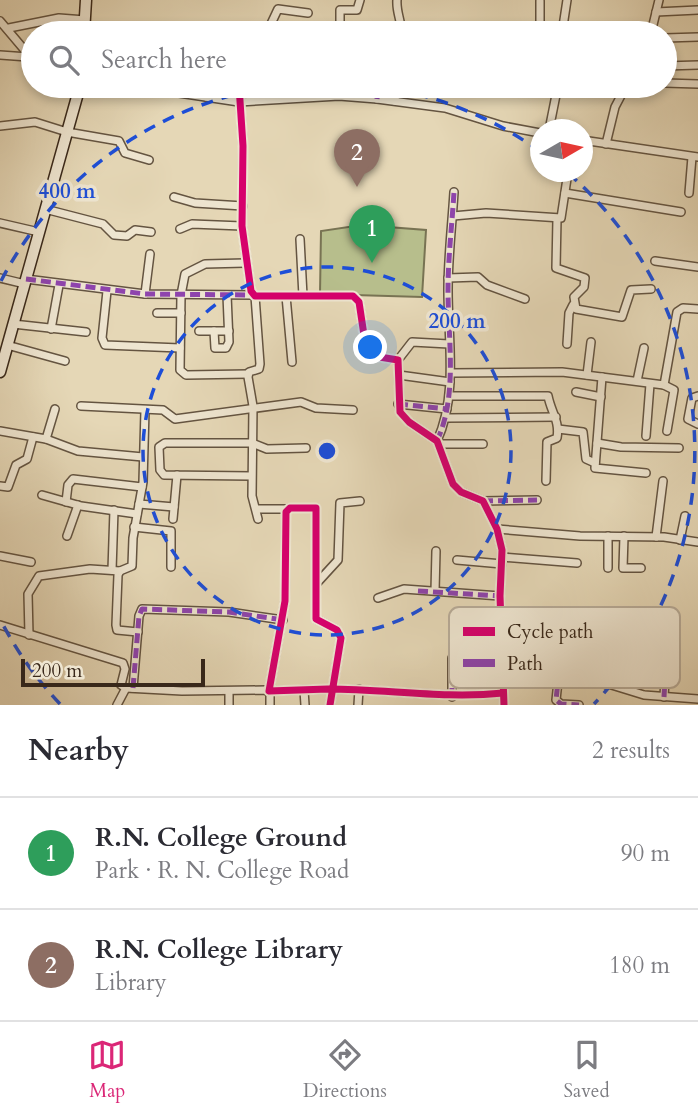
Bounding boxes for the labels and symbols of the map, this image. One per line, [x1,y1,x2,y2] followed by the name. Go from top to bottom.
[530,119,593,182] north arrow
[334,129,380,187] pin: 2
[38,177,96,206] text: 400 m
[349,205,395,263] pin: 1
[428,307,486,336] text: 200 m
[353,330,387,364] your location
[315,439,339,463] centre of rings
[449,607,680,688] legend
[507,619,594,645] text: Cycle path
[507,651,543,677] text: Path
[21,656,205,688] scale bar

